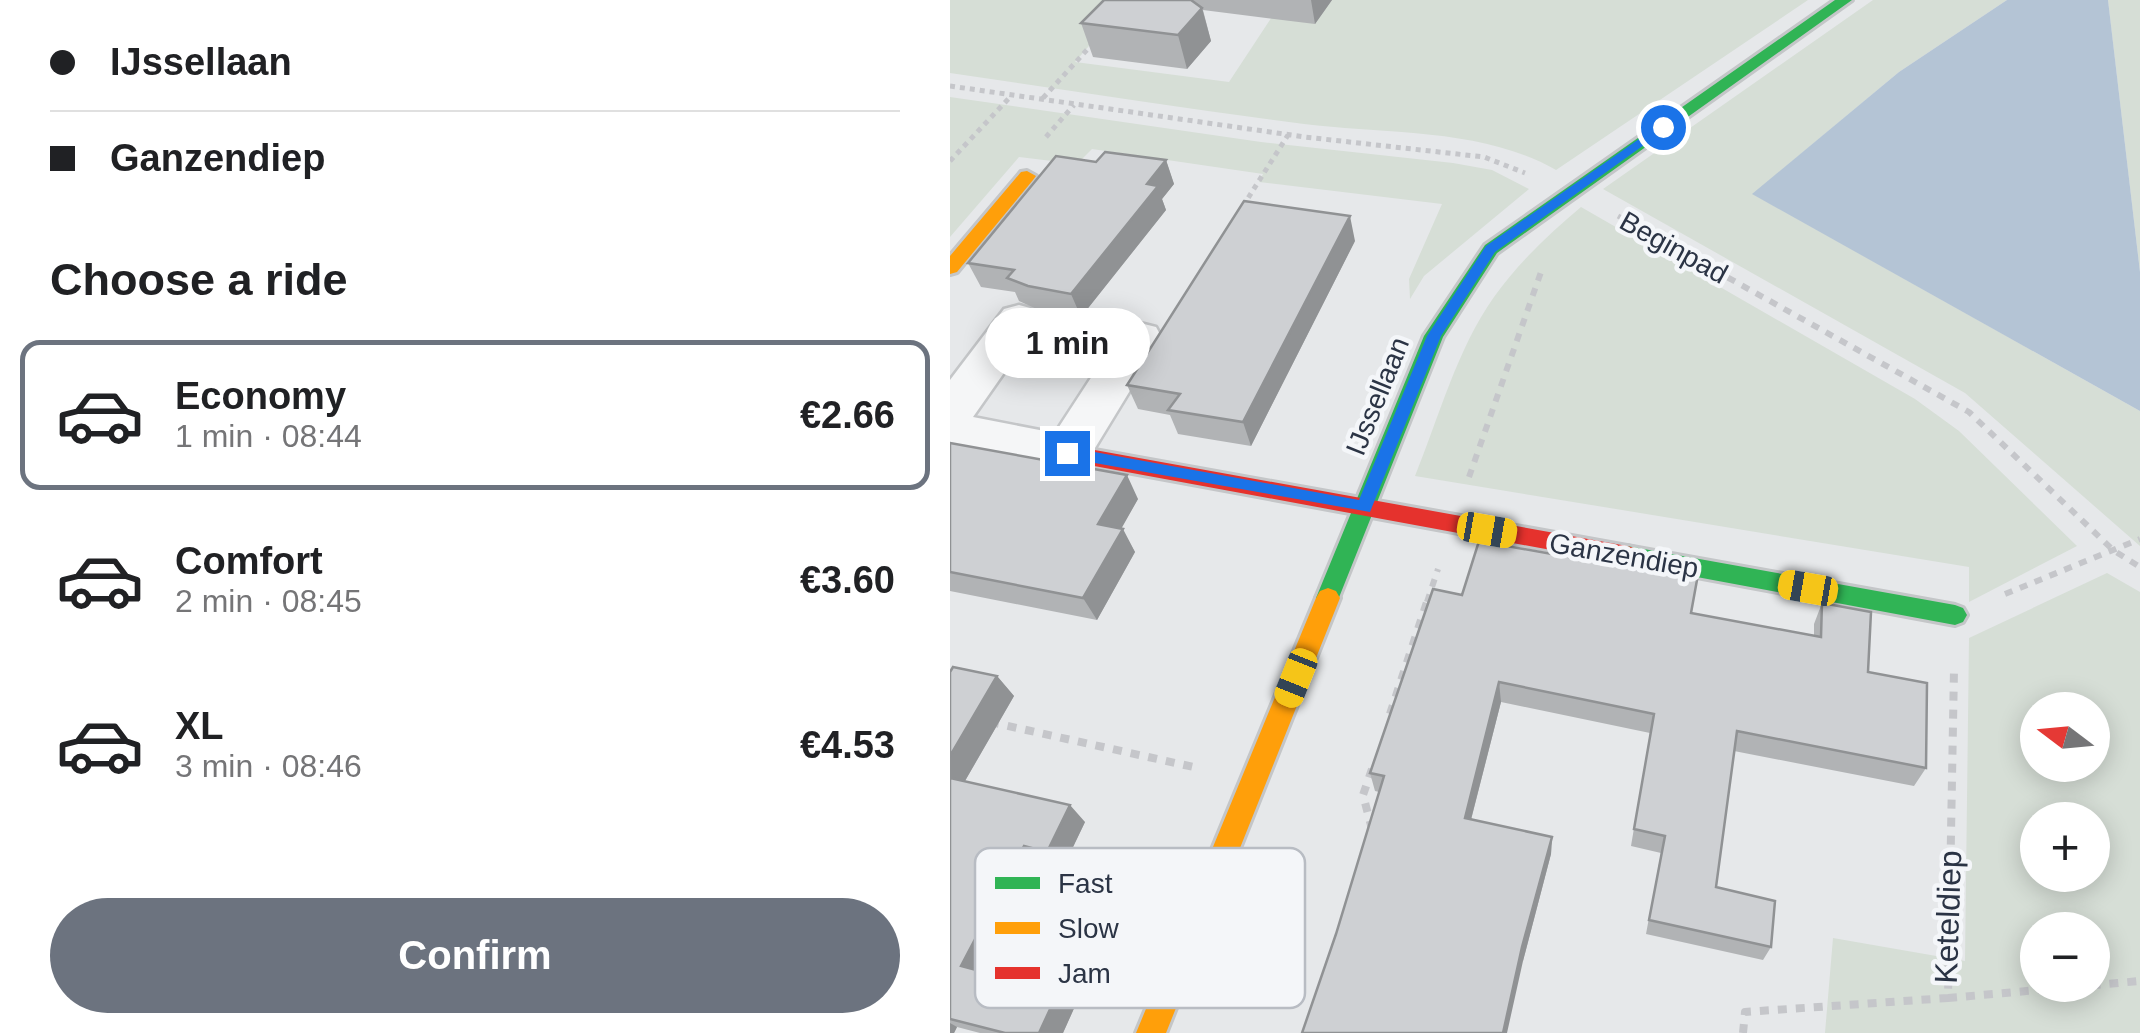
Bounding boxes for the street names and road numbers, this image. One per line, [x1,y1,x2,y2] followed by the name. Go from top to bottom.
[1614,205,1733,290] street label: Beginpad
[1340,333,1415,460] street label: IJssellaan
[1547,527,1701,584] street label: Ganzendiep
[1928,850,1968,984] street label: Keteldiep

